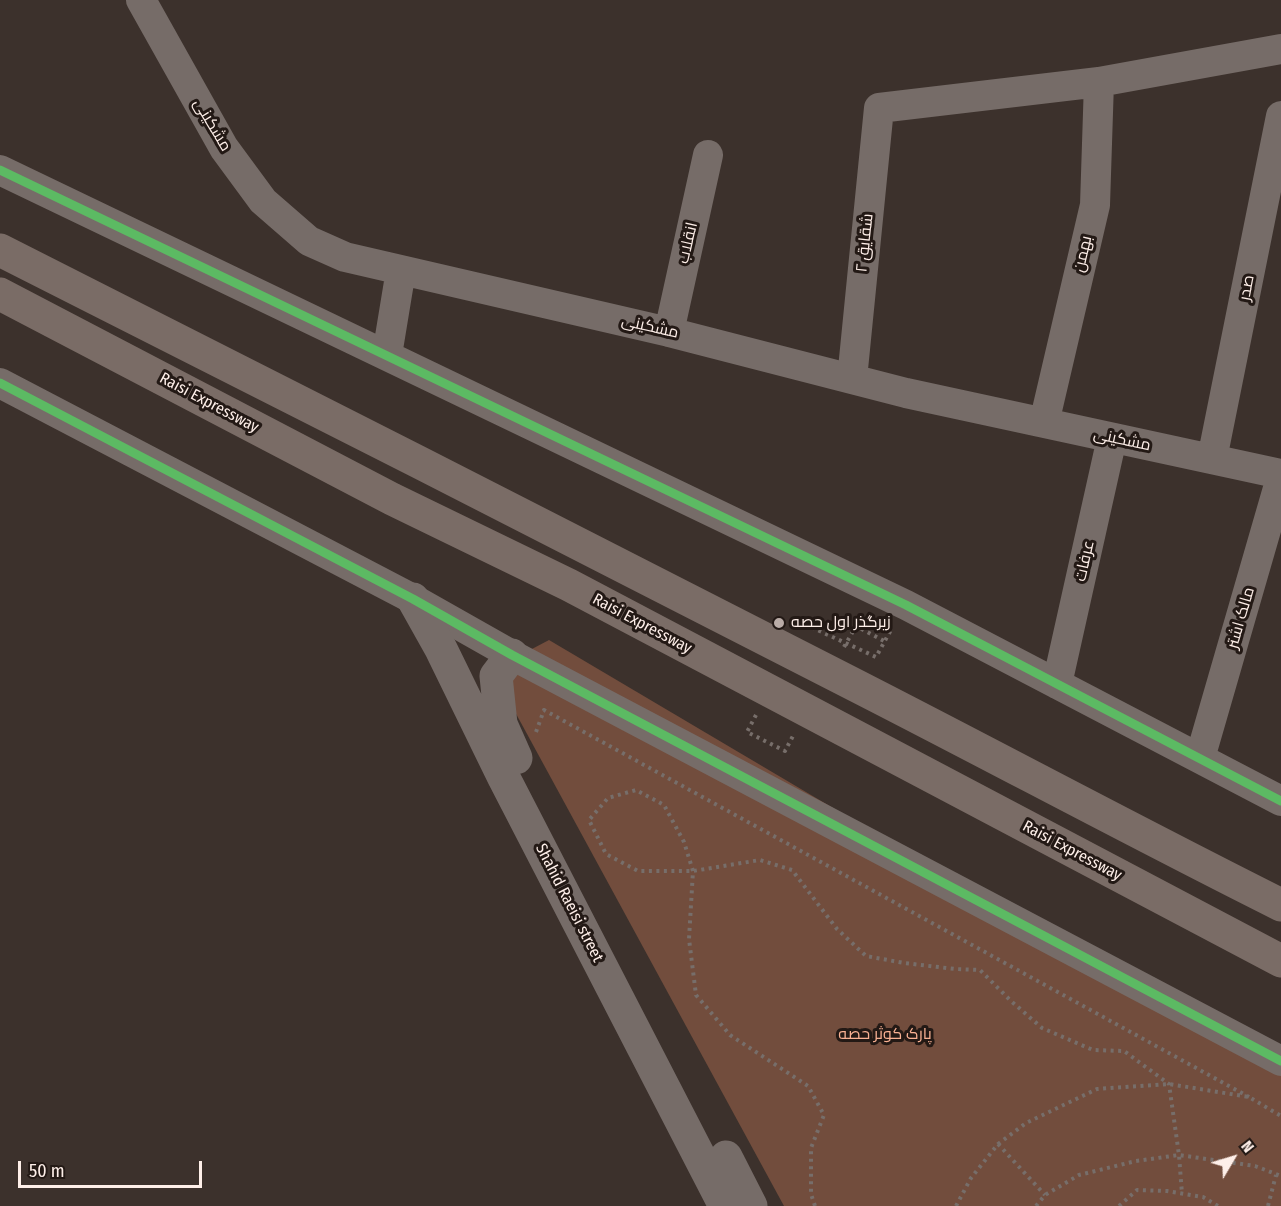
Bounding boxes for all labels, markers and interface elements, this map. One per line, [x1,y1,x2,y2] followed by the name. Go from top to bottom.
[189,95,235,155] street label: مشکینی
[852,213,878,273] street label: شقایق ۲
[674,220,702,266] street label: انقلاب
[1070,234,1096,274] street label: بهمن
[1235,273,1259,303] street label: صدر
[620,311,680,343] street label: مشکینی
[156,369,262,437] street label: Raisi Expressway
[1092,425,1152,455] street label: مشکینی
[1071,539,1099,583] street label: عرفات
[1223,585,1259,651] street label: مالک اشتر
[589,590,695,658] street label: Raisi Expressway
[791,613,891,633] place label: زیرگذر اول حصه
[772,616,786,630] marker: زیرگذر اول حصه
[1019,817,1125,885] street label: Raisi Expressway
[531,841,607,965] street label: Shahid Raeisi street
[838,1025,932,1045] park label: پارک کوثر حصه
[1203,1128,1263,1188] north arrow
[1237,1137,1258,1156] text: N
[21,1149,206,1187] scale bar
[29,1160,65,1182] text: 50 m

